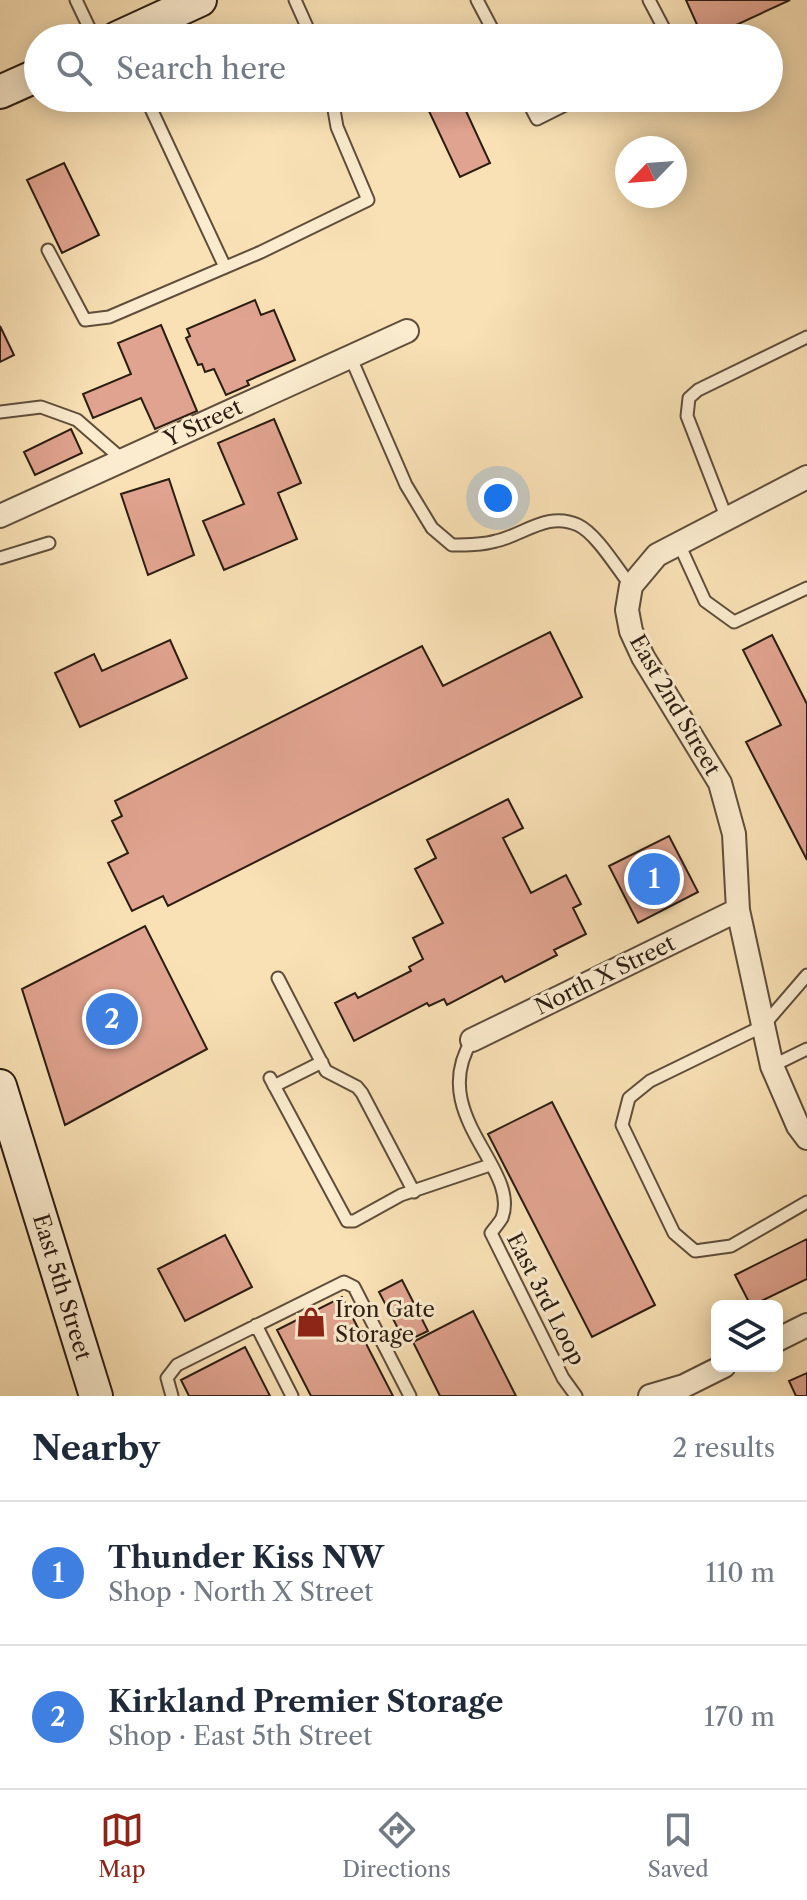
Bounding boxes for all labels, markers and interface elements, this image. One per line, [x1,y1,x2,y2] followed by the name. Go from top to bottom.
[24,24,783,112] search box
[52,46,96,90] icon: search
[116,50,286,87] text: Search here
[615,136,687,208] north arrow
[159,393,246,453] street label: Y Street
[478,478,518,518] your location
[624,630,726,780] street label: East 2nd Street
[628,849,680,909] pin: 1
[531,929,680,1021] street label: North X Street
[86,989,138,1049] pin: 2
[27,1211,97,1364] street label: East 5th Street
[501,1228,591,1370] street label: East 3rd Loop
[335,1296,435,1348] place label: Iron Gate Storage
[711,1300,783,1372] map controls
[711,1300,783,1372] button: layers
[294,1305,328,1339] shop icon: Iron Gate Storage
[32,1427,160,1469] text: Nearby
[672,1432,775,1464] text: 2 results
[108,1539,384,1576] text: Thunder Kiss NW
[52,1557,64,1589] text: 1
[706,1557,775,1589] text: 110 m
[108,1576,373,1608] text: Shop · North X Street
[108,1683,503,1720] text: Kirkland Premier Storage
[50,1701,66,1733] text: 2
[704,1701,775,1733] text: 170 m
[108,1720,372,1752] text: Shop · East 5th Street
[98,1808,146,1883] tab: Map
[342,1808,451,1883] tab: Directions
[648,1808,709,1883] tab: Saved

